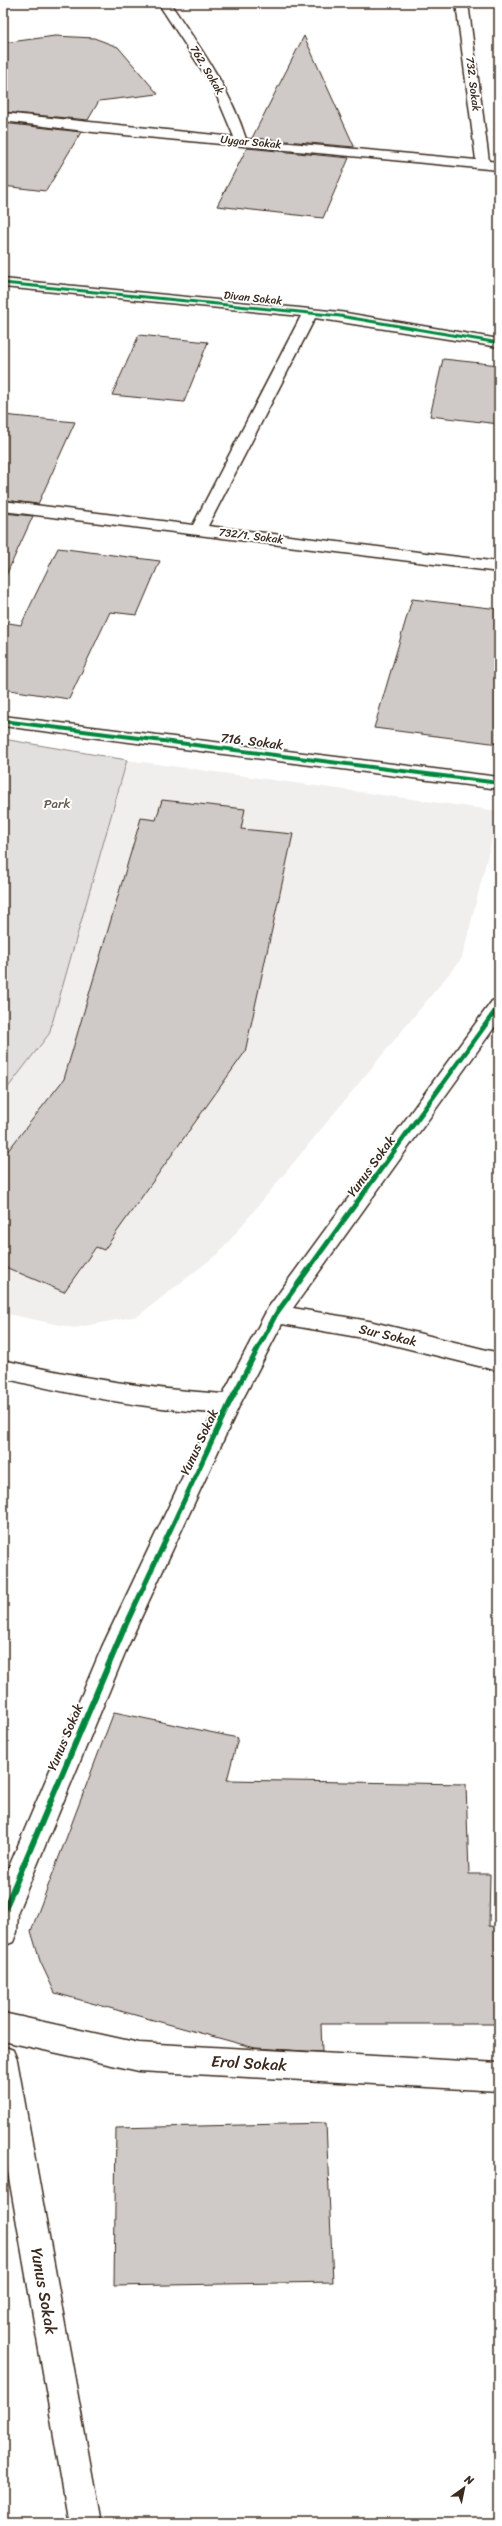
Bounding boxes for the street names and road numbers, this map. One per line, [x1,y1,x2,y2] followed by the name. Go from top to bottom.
[185,42,229,98] street label: 762. Sokak
[460,56,486,112] street label: 732. Sokak
[220,130,282,154] street label: Uygar Sokak
[223,285,283,311] street label: Divan Sokak
[218,523,284,549] street label: 732/1. Sokak
[219,726,285,756] street label: 716. Sokak
[341,1130,401,1201] street label: Yunus Sokak
[357,1317,419,1353] street label: Sur Sokak
[174,1405,224,1479] street label: Yunus Sokak
[41,1700,89,1774] street label: Yunus Sokak
[211,2047,288,2079] street label: Erol Sokak
[22,2245,66,2337] street label: Yunus Sokak

